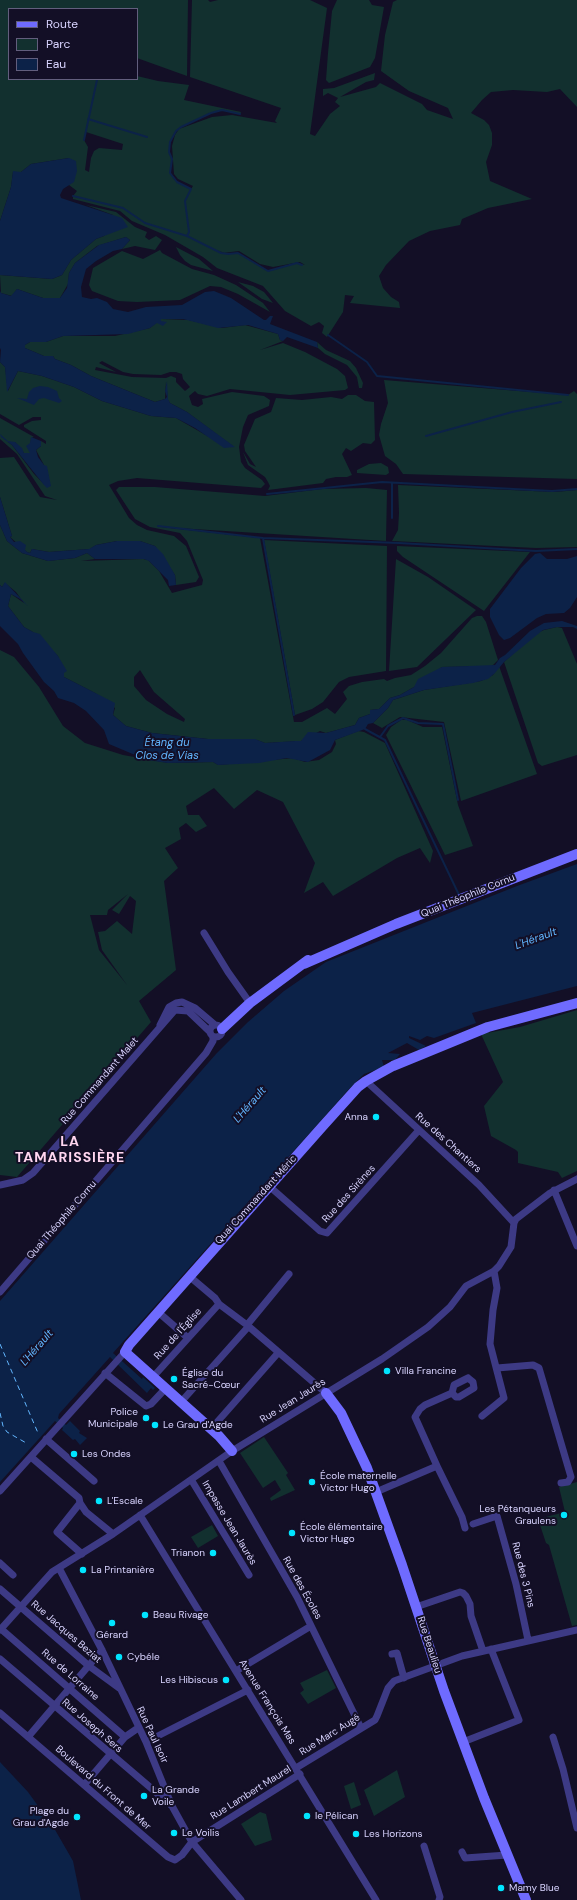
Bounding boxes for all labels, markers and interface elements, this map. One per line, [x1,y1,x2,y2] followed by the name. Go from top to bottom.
[8,8,138,80] legend
[46,16,78,32] text: Route
[46,36,70,52] text: Parc
[46,56,66,72] text: Eau
[135,736,199,762] water label: Étang du Clos de Vias
[419,872,517,920] street label: Quai Théophile Cornu
[513,925,559,953] water label: L'Hérault
[59,1035,141,1127] street label: Rue Commandant Malet
[231,1084,269,1126] water label: L'Hérault
[413,1110,483,1176] street label: Rue des Chantiers
[344,1111,368,1123] place label: Anna
[371,1112,381,1122] marker: Anna
[15,1134,125,1166] district label: LA TAMARISSIÈRE
[213,1153,299,1247] street label: Quai Commandant Méric
[320,1163,378,1225] street label: Rue des Sirènes
[25,1178,99,1262] street label: Quai Théophile Cornu
[152,1306,204,1362] street label: Rue de l'Église
[18,1327,56,1369] water label: L'Hérault
[395,1365,456,1377] place label: Villa Francine
[382,1366,392,1376] marker: Villa Francine
[182,1367,240,1390] place label: Église du Sacré-Cœur
[169,1374,179,1384] marker: Église du Sacré-Cœur
[258,1376,328,1426] street label: Rue Jean Jaurès
[88,1406,138,1430] place label: Police Municipale
[141,1413,151,1423] marker: Police Municipale
[163,1419,233,1431] place label: Le Grau d'Agde
[150,1420,160,1430] marker: Le Grau d'Agde
[82,1448,131,1460] place label: Les Ondes
[69,1449,79,1459] marker: Les Ondes
[320,1470,397,1494] place label: École maternelle Victor Hugo
[307,1477,317,1487] marker: École maternelle Victor Hugo
[199,1479,259,1567] street label: Impasse Jean Jaurès
[107,1495,143,1507] place label: L'Escale
[94,1496,104,1506] marker: L'Escale
[479,1503,556,1526] place label: Les Pétanqueurs Graulens
[559,1510,569,1520] marker: Les Pétanqueurs Graulens
[300,1521,383,1544] place label: École élémentaire Victor Hugo
[287,1528,297,1538] marker: École élémentaire Victor Hugo
[509,1541,537,1609] street label: Rue des 3 Pins
[171,1547,205,1559] place label: Trianon
[208,1548,218,1558] marker: Trianon
[280,1555,324,1621] street label: Rue des Écoles
[91,1564,154,1576] place label: La Printanière
[78,1565,88,1575] marker: La Printanière
[28,1598,104,1666] street label: Rue Jacques Beziat
[153,1609,208,1621] place label: Beau Rivage
[140,1610,150,1620] marker: Beau Rivage
[414,1615,444,1675] street label: Rue Beaulieu
[107,1618,117,1628] marker: Gérard
[96,1629,128,1641] place label: Gérard
[39,1647,101,1703] street label: Rue de Lorraine
[127,1651,160,1663] place label: Cybéle
[114,1652,124,1662] marker: Cybéle
[236,1657,298,1747] street label: Avenue François Mas
[160,1674,218,1686] place label: Les Hibiscus
[221,1675,231,1685] marker: Les Hibiscus
[59,1696,125,1756] street label: Rue Joseph Sers
[134,1705,170,1765] street label: Rue Paul Isoir
[298,1712,362,1758] street label: Rue Marc Augé
[53,1743,153,1833] street label: Boulevard du Front de Mer
[208,1763,294,1823] street label: Rue Lambert Maurel
[152,1784,200,1808] place label: La Grande Voile
[139,1791,149,1801] marker: La Grande Voile
[13,1805,69,1828] place label: Plage du Grau d'Agde
[315,1810,358,1822] place label: le Pélican
[302,1811,312,1821] marker: le Pélican
[72,1812,82,1822] marker: Plage du Grau d'Agde
[182,1827,219,1839] place label: Le Voilis
[169,1828,179,1838] marker: Le Voilis
[364,1828,423,1840] place label: Les Horizons
[351,1829,361,1839] marker: Les Horizons
[509,1882,559,1894] place label: Mamy Blue
[496,1883,506,1893] marker: Mamy Blue

